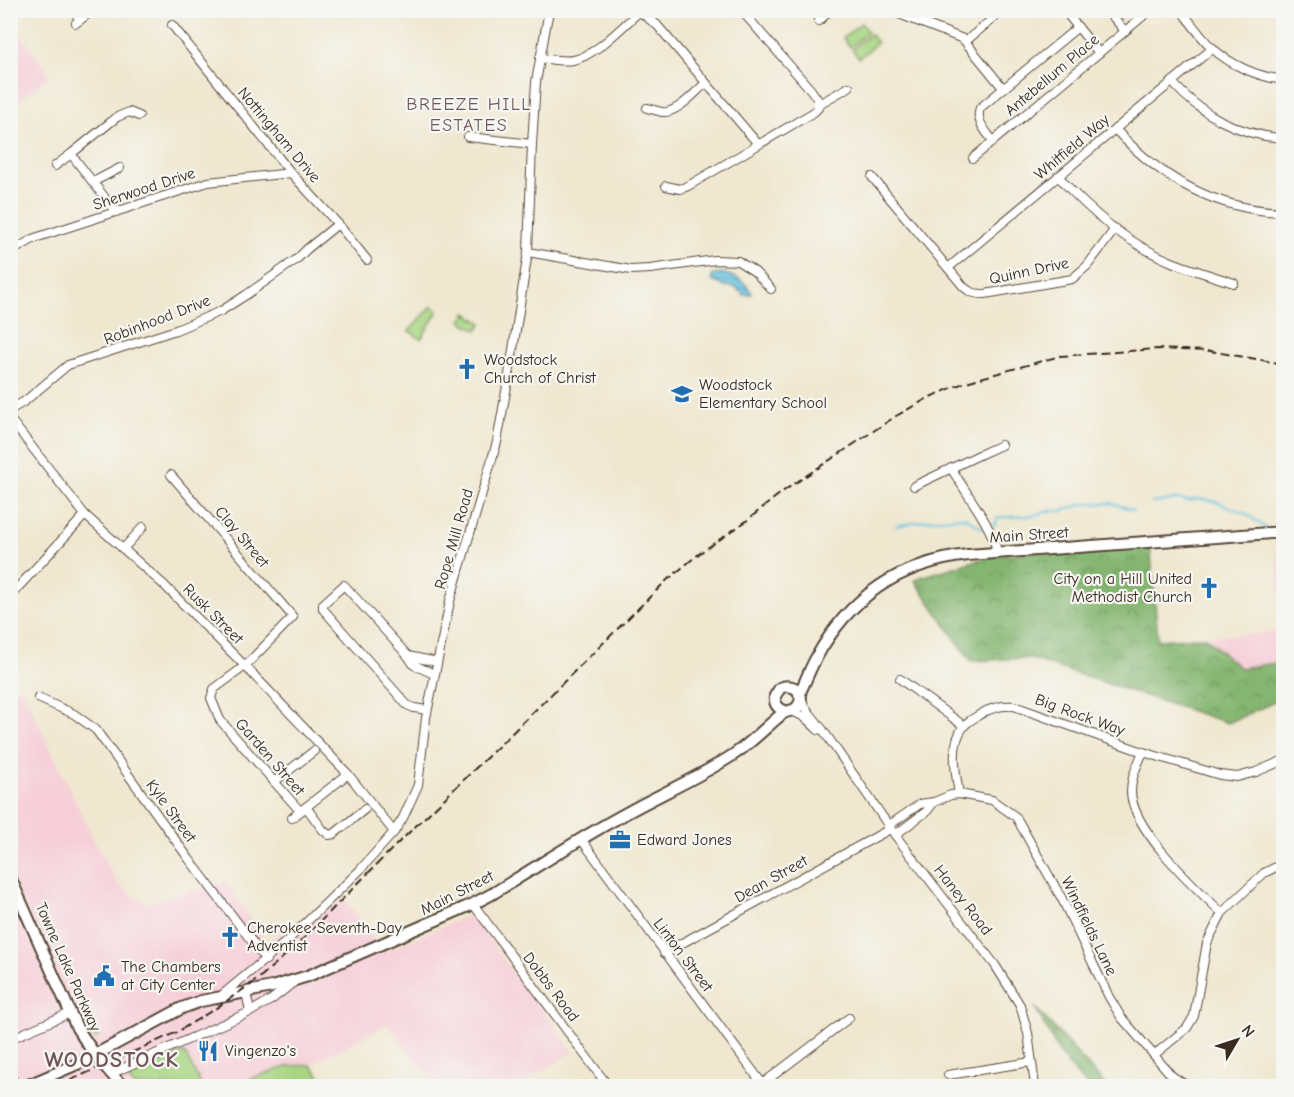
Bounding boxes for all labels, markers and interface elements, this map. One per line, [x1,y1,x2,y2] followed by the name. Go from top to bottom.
[1001,30,1103,120] street label: Antebellum Place
[234,84,324,186] street label: Nottingham Drive
[406,94,532,136] district label: BREEZE HILL ESTATES
[1031,110,1114,184] street label: Whitfield Way
[91,164,197,214] street label: Sherwood Drive
[988,254,1070,288] street label: Quinn Drive
[101,291,213,349] street label: Robinhood Drive
[484,351,596,387] place label: Woodstock Church of Christ
[455,357,479,381] church icon: Woodstock Church of Christ
[699,376,827,412] place label: Woodstock Elementary School
[670,382,694,406] school or university icon: Woodstock Elementary School
[431,487,477,591] street label: Rope Mill Road
[211,503,273,572] street label: Clay Street
[989,523,1070,547] street label: Main Street
[1054,570,1192,606] place label: City on a Hill United Methodist Church
[1197,576,1221,600] church icon: City on a Hill United Methodist Church
[179,580,247,648] street label: Rusk Street
[1033,690,1128,740] street label: Big Rock Way
[232,715,309,800] street label: Garden Street
[142,776,200,846] street label: Kyle Street
[608,828,632,852] office icon: Edward Jones
[637,831,732,849] place label: Edward Jones
[731,851,811,906] street label: Dean Street
[930,861,996,939] street label: Haney Road
[417,867,497,919] street label: Main Street
[1057,874,1121,978] street label: Windfields Lane
[31,900,105,1035] street label: Towne Lake Parkway
[650,915,717,996] street label: Linton Street
[247,919,403,955] place label: Cherokee Seventh-Day Adventist
[218,925,242,949] church icon: Cherokee Seventh-Day Adventist
[519,949,583,1025] street label: Dobbs Road
[121,958,221,994] place label: The Chambers at City Center
[92,964,116,988] public building icon: The Chambers at City Center
[1207,1010,1267,1070] north arrow
[1238,1021,1258,1041] text: N
[196,1039,220,1063] restaurant icon: Vingenzo's
[225,1042,297,1060] place label: Vingenzo's
[45,1047,180,1073] district label: WOODSTOCK

